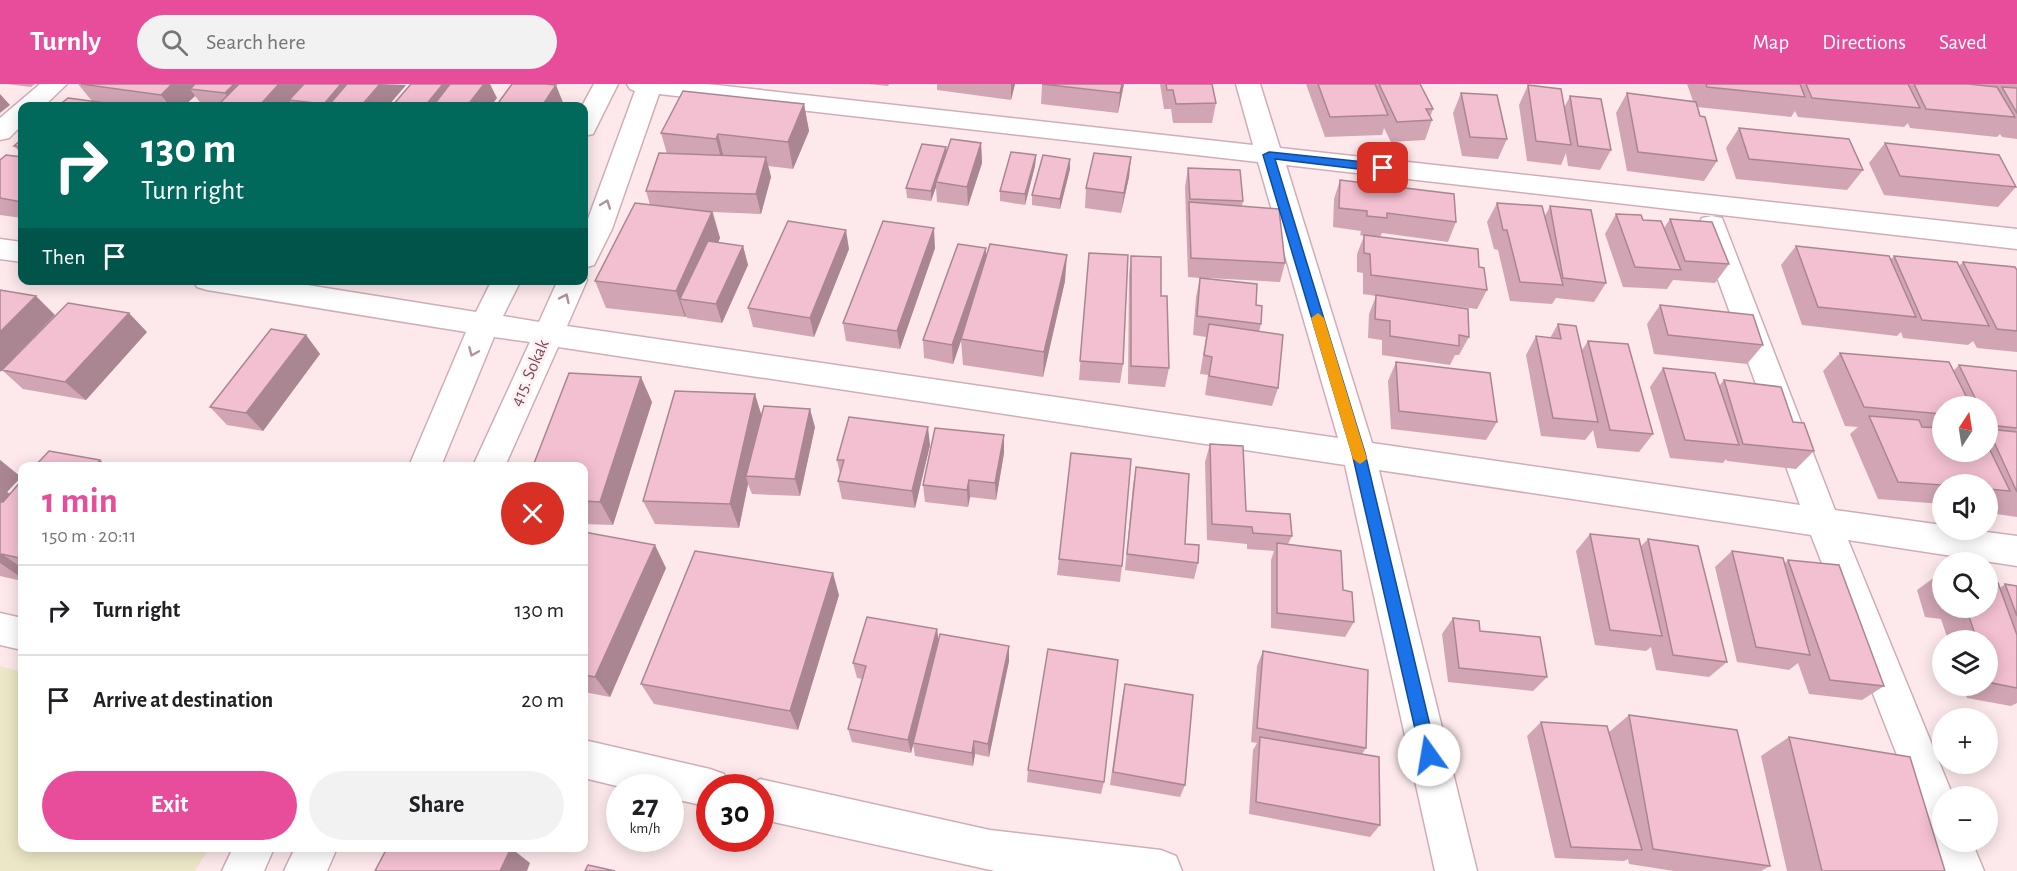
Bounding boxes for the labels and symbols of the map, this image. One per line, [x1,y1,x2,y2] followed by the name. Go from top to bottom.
[1357,142,1408,193] pin
[599,200,612,210] one-way arrow
[557,294,569,305] one-way arrow
[507,336,553,409] street label: 415. Sokak
[468,346,480,357] one-way arrow
[1932,396,1998,462] north arrow
[1397,723,1461,787] position arrow
[696,774,774,852] speed limit sign: 30

